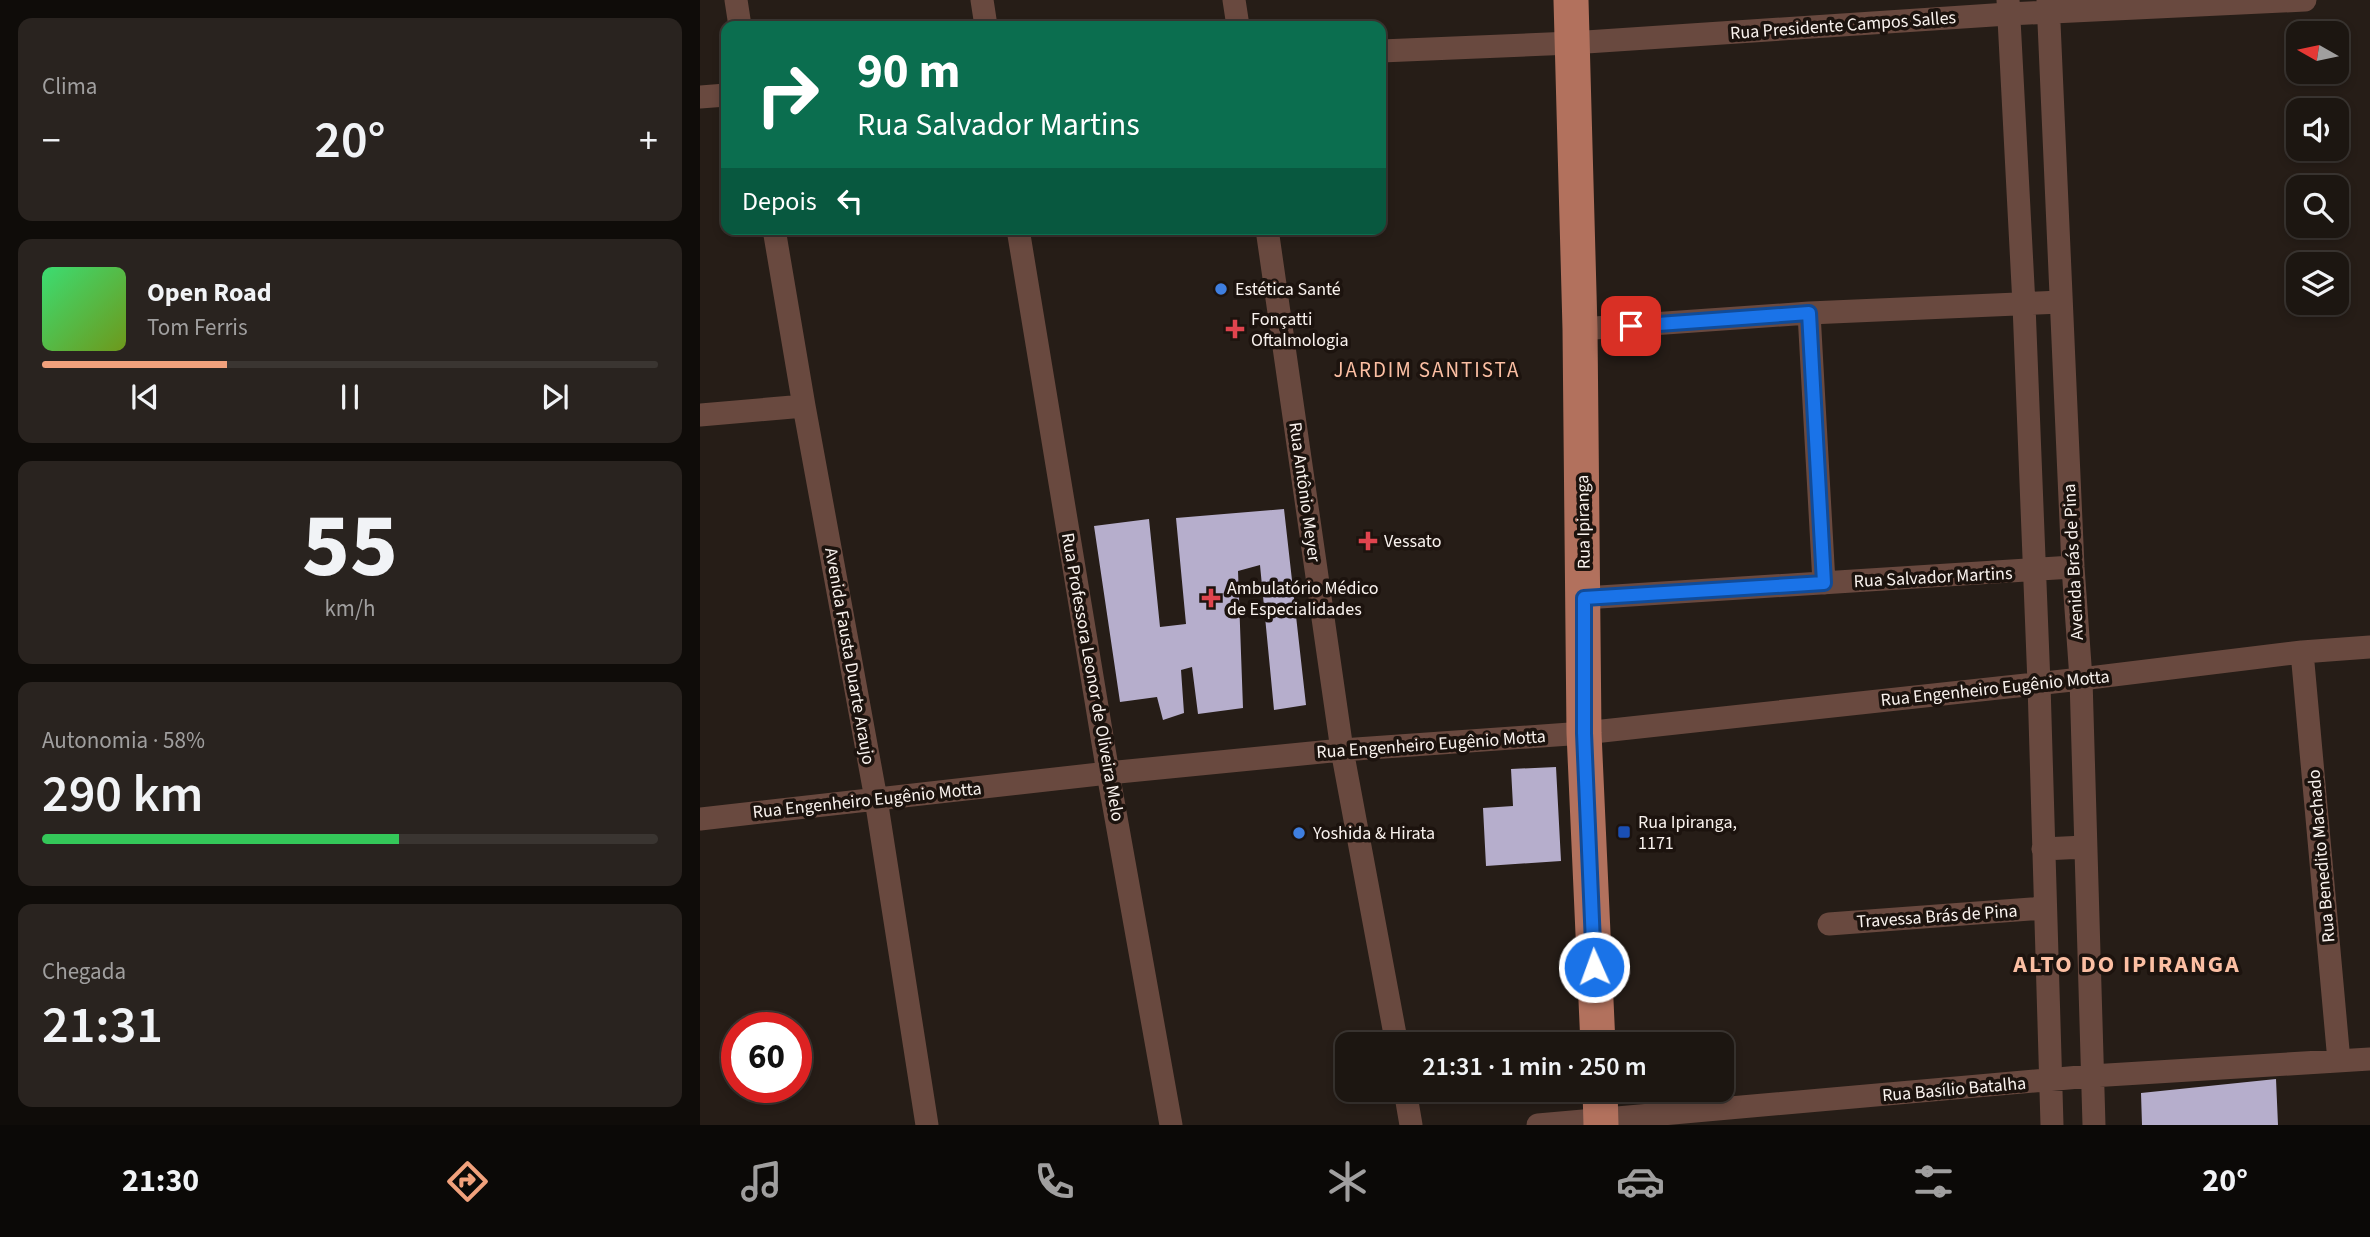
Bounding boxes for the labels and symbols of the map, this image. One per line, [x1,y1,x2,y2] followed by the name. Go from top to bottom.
[1729,5,1957,46] street label: Rua Presidente Campos Salles
[2286,21,2348,84] north arrow
[1235,277,1341,302] place label: Estética Santé
[1213,281,1229,297] marker: Estética Santé
[1601,296,1661,356] pin
[1251,307,1349,353] place label: Fonçatti Oftalmologia
[1225,319,1245,339] marker: Fonçatti Oftalmologia
[1334,355,1520,385] district label: JARDIM SANTISTA
[1282,420,1327,564] street label: Rua Antônio Meyer
[1570,475,1597,569] street label: Rua Ipiranga
[2057,483,2090,641] street label: Avenida Brás de Pina
[1384,529,1441,554] place label: Vessato
[1055,531,1130,823] street label: Rua Professora Leonor de Oliveira Melo
[1358,531,1378,551] marker: Vessato
[818,546,881,766] street label: Avenida Fausta Duarte Araujo
[1853,561,2013,594] street label: Rua Salvador Martins
[1227,576,1379,622] place label: Ambulatório Médico de Especialidades
[1201,588,1221,608] marker: Ambulatório Médico de Especialidades
[1879,664,2111,713] street label: Rua Engenheiro Eugênio Motta
[1315,724,1547,765] street label: Rua Engenheiro Eugênio Motta
[2301,768,2342,944] street label: Rua Benedito Machado
[751,776,983,825] street label: Rua Engenheiro Eugênio Motta
[1638,810,1737,856] place label: Rua Ipiranga, 1171
[1312,821,1435,846] place label: Yoshida & Hirata
[1616,824,1632,840] marker: Rua Ipiranga, 1171
[1291,825,1307,841] marker: Yoshida & Hirata
[1856,898,2018,935] street label: Travessa Brás de Pina
[1557,930,1631,1004] position arrow
[2012,947,2241,982] district label: ALTO DO IPIRANGA
[721,1012,812,1103] speed limit sign: 60
[1881,1071,2027,1108] street label: Rua Basílio Batalha

